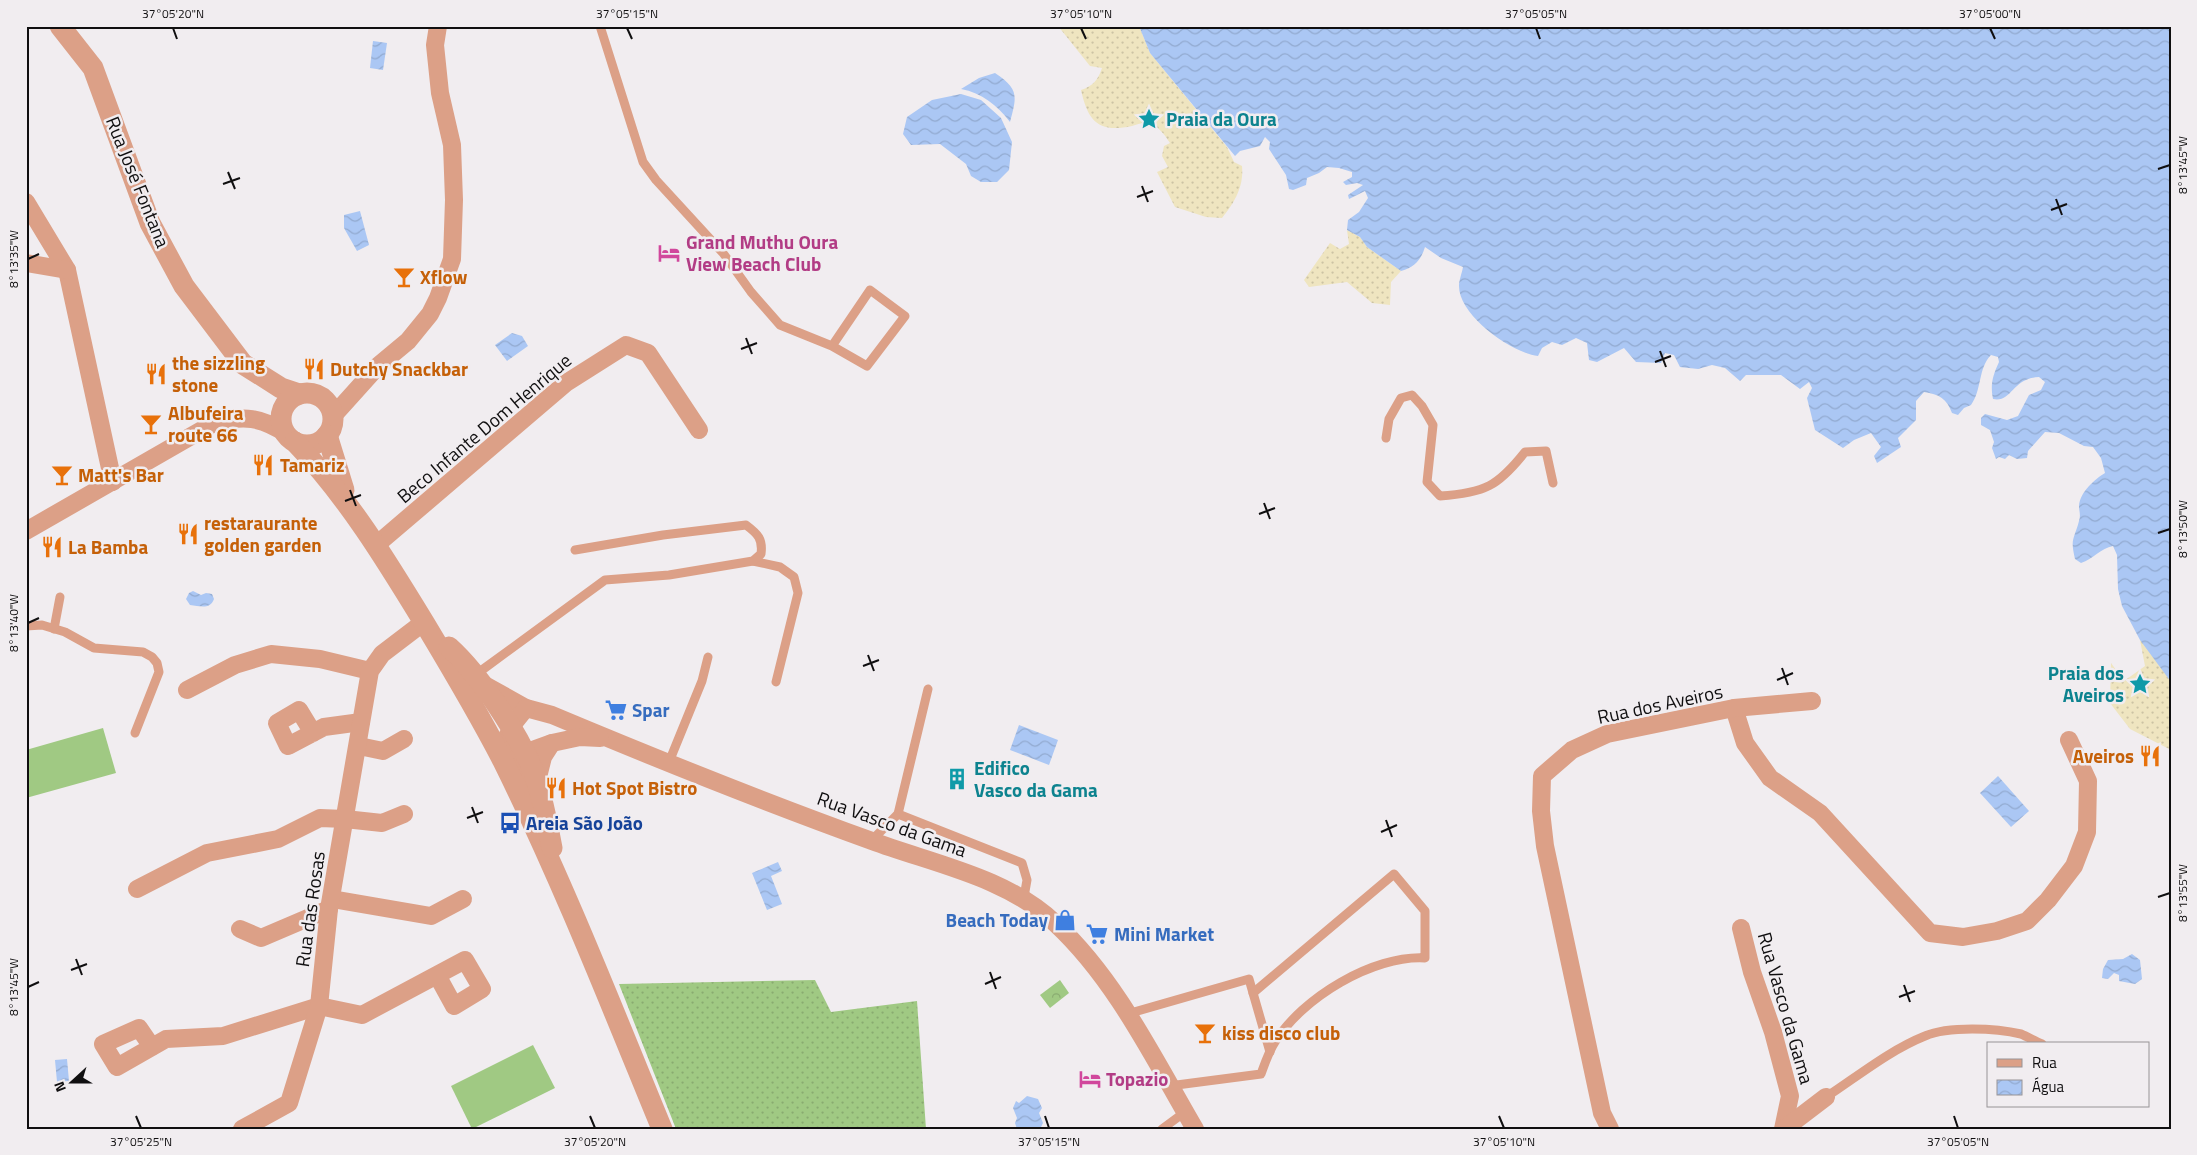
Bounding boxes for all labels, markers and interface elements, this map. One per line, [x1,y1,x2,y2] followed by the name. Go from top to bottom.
[142,4,204,23] text: 37°05'20"N
[596,4,658,23] text: 37°05'15"N
[1050,4,1112,23] text: 37°05'10"N
[1505,4,1567,23] text: 37°05'05"N
[1959,4,2021,23] text: 37°05'00"N
[1166,104,1277,133] place label: Praia da Oura
[1136,106,1162,132] place icon: Praia da Oura
[99,112,178,252] street label: Rua José Fontana
[2173,136,2192,194] text: 8°13'45"W
[686,227,838,278] place label: Grand Muthu Oura View Beach Club
[4,230,23,288] text: 8°13'35"W
[656,240,682,266] hotel icon: Grand Muthu Oura View Beach Club
[420,262,468,291] place label: Xflow
[391,264,417,290] bar icon: Xflow
[390,346,577,510] street label: Beco Infante Dom Henrique
[172,348,265,399] place label: the sizzling stone
[330,354,468,383] place label: Dutchy Snackbar
[301,356,327,382] restaurant icon: Dutchy Snackbar
[143,361,169,387] restaurant icon: the sizzling stone
[168,398,244,449] place label: Albufeira route 66
[138,411,164,437] bar icon: Albufeira route 66
[280,450,345,479] place label: Tamariz
[250,452,276,478] restaurant icon: Tamariz
[78,460,164,489] place label: Matt's Bar
[49,462,75,488] bar icon: Matt's Bar
[2173,500,2192,558] text: 8°13'50"W
[204,508,322,559] place label: restaraurante golden garden
[175,521,201,547] restaurant icon: restaraurante golden garden
[68,532,148,561] place label: La Bamba
[39,534,65,560] restaurant icon: La Bamba
[4,594,23,652] text: 8°13'40"W
[2048,658,2124,709] place label: Praia dos Aveiros
[2127,671,2153,697] place icon: Praia dos Aveiros
[1595,676,1725,731] street label: Rua dos Aveiros
[632,695,669,724] place label: Spar
[603,697,629,723] supermarket icon: Spar
[2073,741,2134,770] place label: Aveiros
[2137,743,2163,769] restaurant icon: Aveiros
[974,753,1098,804] place label: Edifico Vasco da Gama
[944,766,970,792] building icon: Edifico Vasco da Gama
[572,773,697,802] place label: Hot Spot Bistro
[543,775,569,801] restaurant icon: Hot Spot Bistro
[813,783,971,864] street label: Rua Vasco da Gama
[526,808,643,837] place label: Areia São João
[497,810,523,836] bus stop icon: Areia São João
[287,849,332,969] street label: Rua das Rosas
[2173,864,2192,922] text: 8°13'55"W
[946,905,1048,934] place label: Beach Today
[1052,907,1078,933] shop icon: Beach Today
[1114,919,1214,948] place label: Mini Market
[1084,921,1110,947] supermarket icon: Mini Market
[1751,928,1822,1088] street label: Rua Vasco da Gama
[4,958,23,1016] text: 8°13'45"W
[1222,1018,1340,1047] place label: kiss disco club
[1192,1020,1218,1046] bar icon: kiss disco club
[1987,1042,2150,1108] legend
[2032,1051,2057,1074] text: Rua
[48,1058,98,1108] north arrow
[1106,1064,1168,1093] place label: Topazio
[1077,1066,1103,1092] hotel icon: Topazio
[2032,1075,2064,1098] text: Água
[48,1079,71,1095] text: N
[110,1132,172,1151] text: 37°05'25"N
[564,1132,626,1151] text: 37°05'20"N
[1018,1132,1080,1151] text: 37°05'15"N
[1473,1132,1535,1151] text: 37°05'10"N
[1927,1132,1989,1151] text: 37°05'05"N

